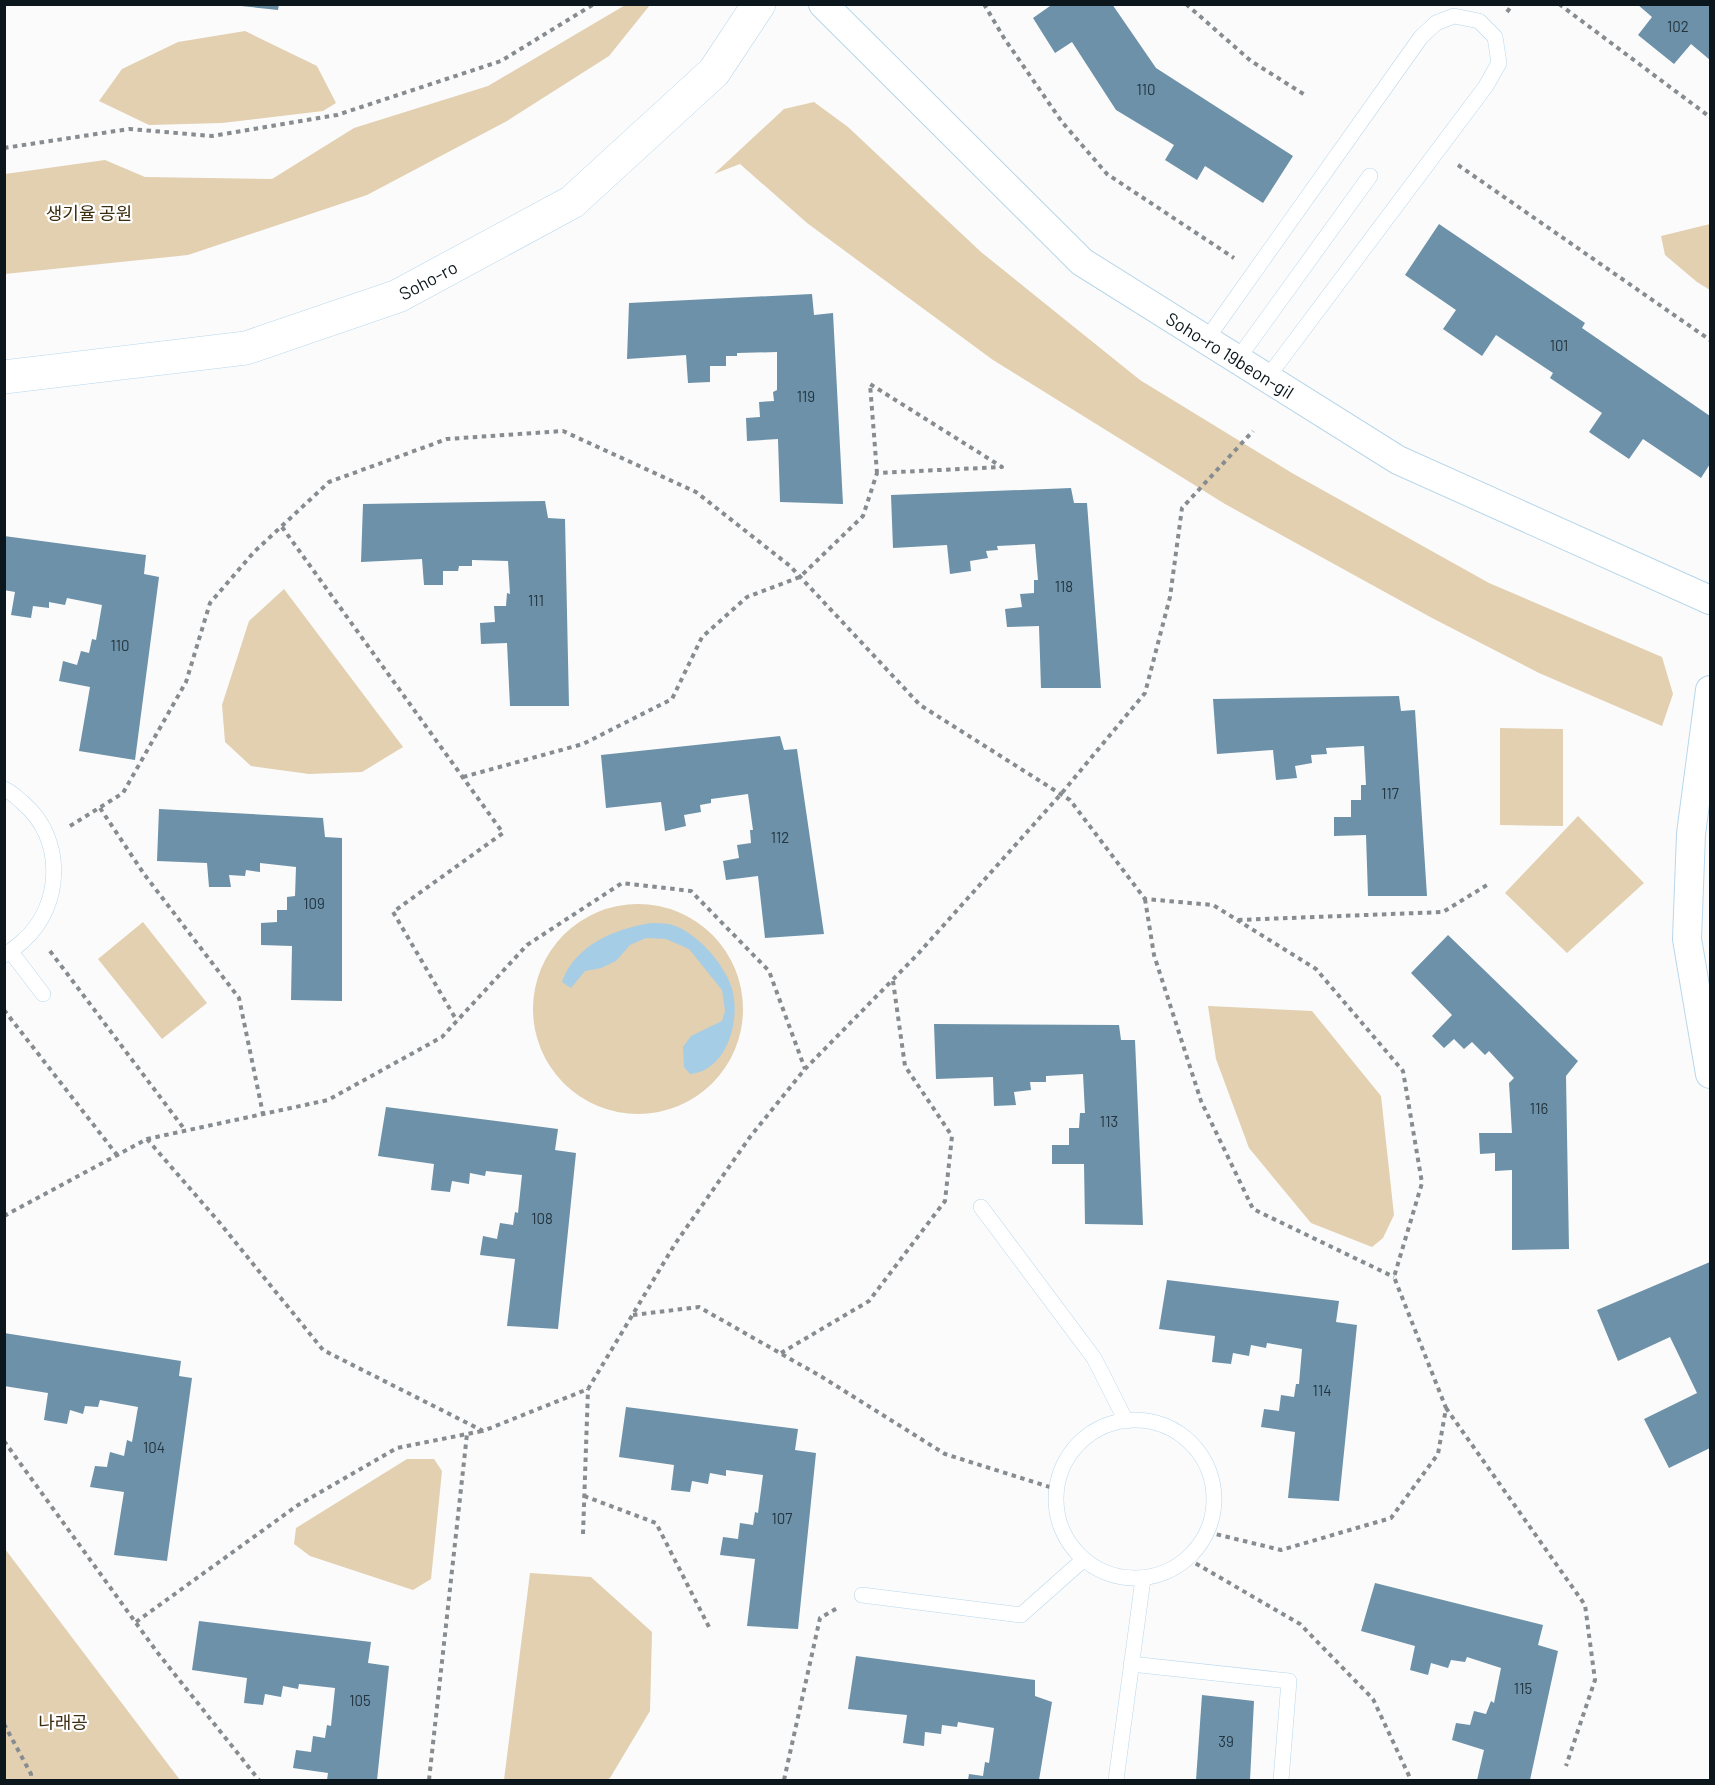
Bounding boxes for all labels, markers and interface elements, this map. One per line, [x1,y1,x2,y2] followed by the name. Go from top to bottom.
[1667,17,1689,35] house number: 102
[1136,80,1156,98] house number: 110
[46,202,132,224] park label: 생기율 공원
[395,255,461,305] street label: Soho-ro
[1162,307,1298,403] street label: Soho-ro 19beon-gil
[1550,336,1568,354] house number: 101
[797,387,815,405] house number: 119
[1055,577,1073,595] house number: 118
[528,591,544,609] house number: 111
[110,636,130,654] house number: 110
[1381,784,1399,802] house number: 117
[771,828,789,846] house number: 112
[303,894,325,912] house number: 109
[1530,1099,1548,1117] house number: 116
[1100,1112,1118,1130] house number: 113
[531,1209,553,1227] house number: 108
[1313,1381,1331,1399] house number: 114
[143,1438,165,1456] house number: 104
[772,1509,792,1527] house number: 107
[1514,1679,1532,1697] house number: 115
[349,1691,371,1709] house number: 105
[38,1711,88,1733] park label: 나래공
[1218,1732,1234,1750] house number: 39

